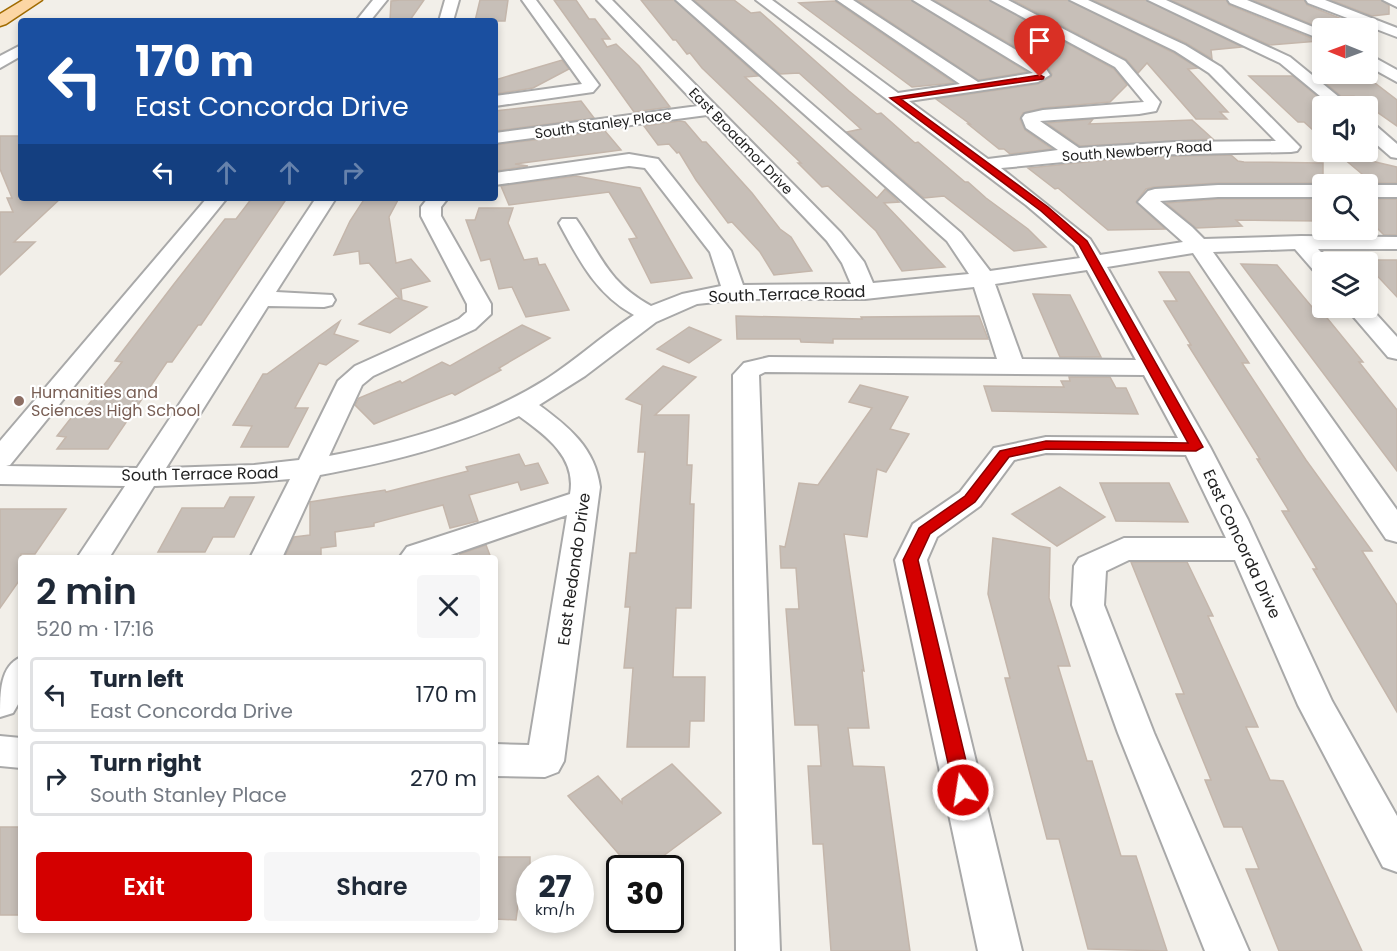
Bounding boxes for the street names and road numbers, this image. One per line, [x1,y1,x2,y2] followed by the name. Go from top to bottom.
[685,83,798,199] street label: East Broadmor Drive
[533,104,673,143] street label: South Stanley Place
[1061,136,1213,166] street label: South Newberry Road
[708,280,866,308] street label: South Terrace Road
[121,461,279,487] street label: South Terrace Road
[1197,466,1287,622] street label: East Concorda Drive
[552,491,596,647] street label: East Redondo Drive

